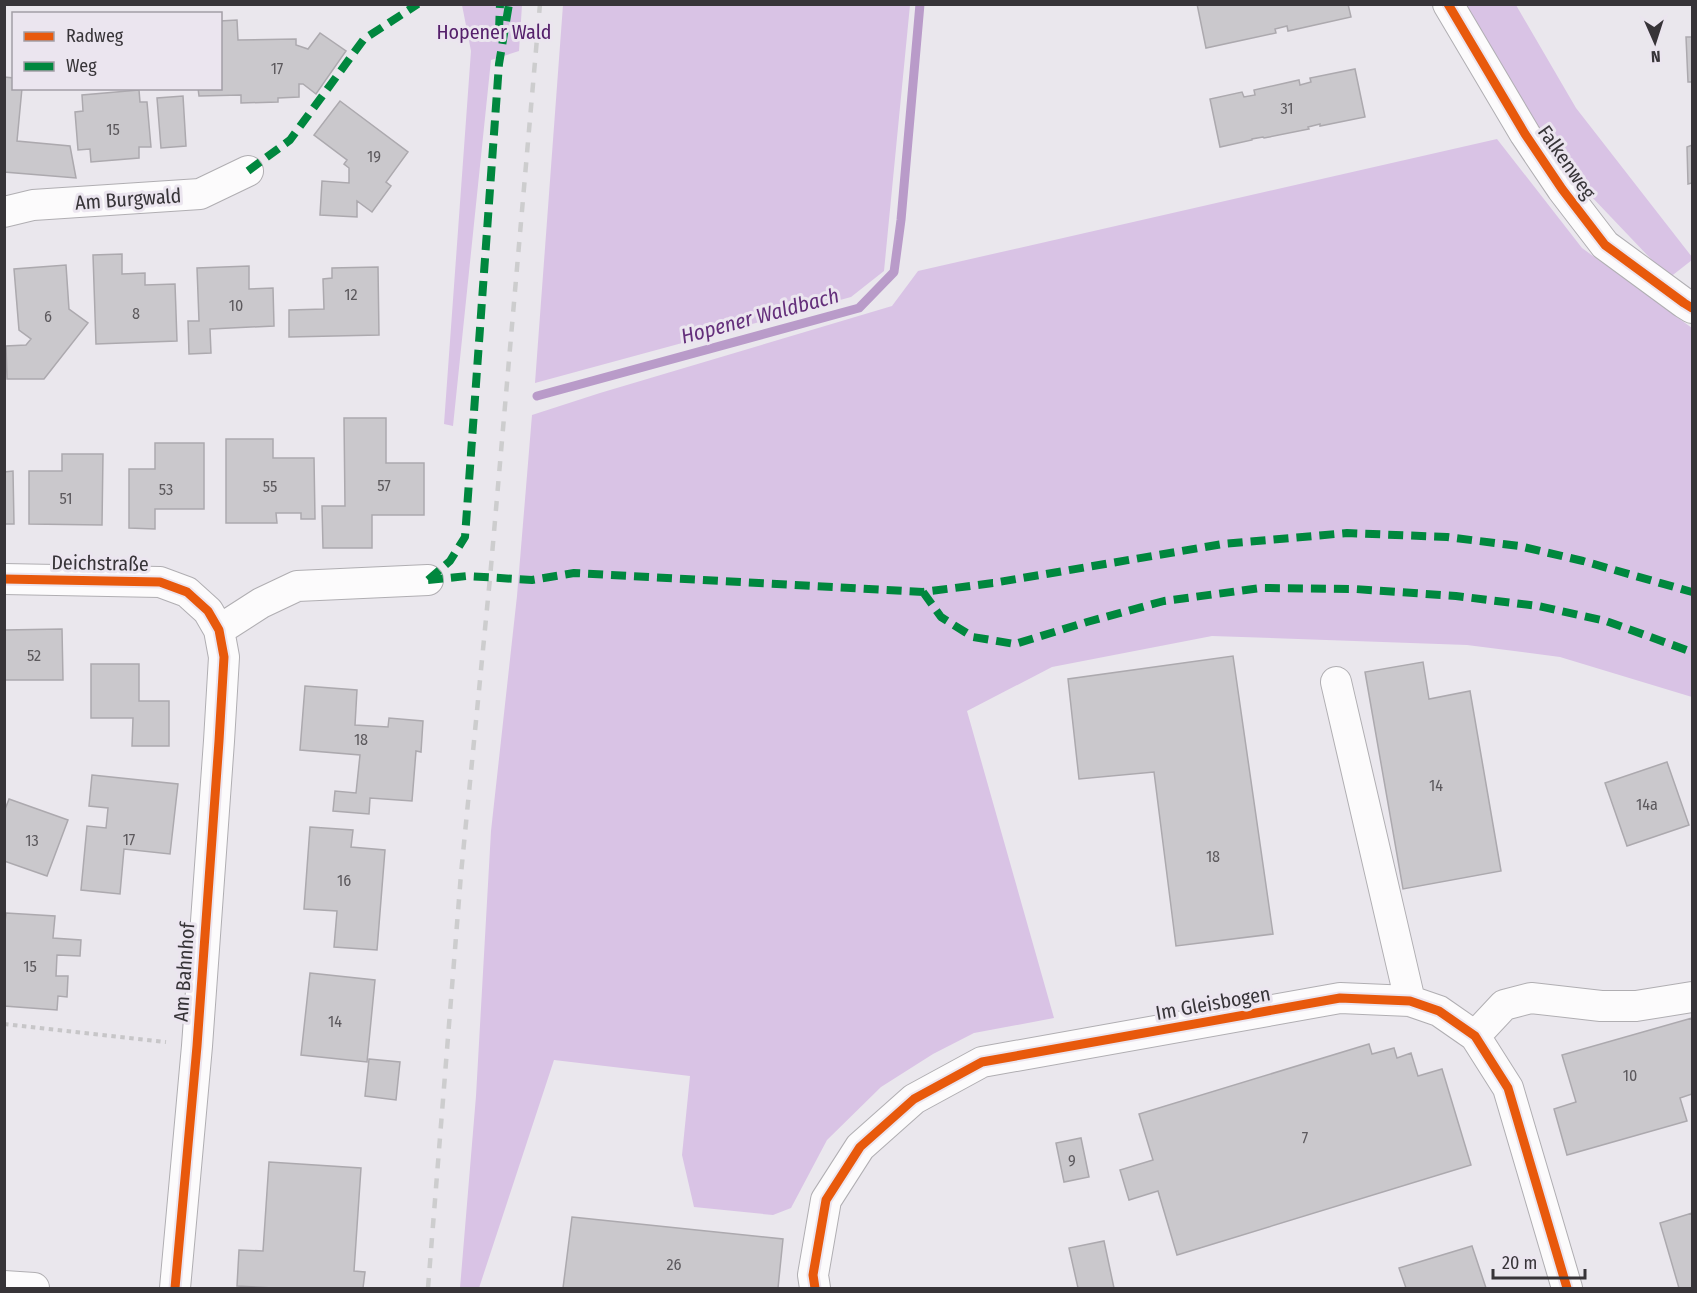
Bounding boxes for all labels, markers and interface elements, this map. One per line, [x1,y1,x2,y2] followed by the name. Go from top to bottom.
[12,12,222,90] legend
[1625,12,1685,72] north arrow
[436,20,552,44] park label: Hopener Wald
[66,25,124,47] text: Radweg
[1650,47,1661,66] text: N
[66,55,97,77] text: Weg
[271,59,284,78] house number: 17
[1280,99,1294,118] house number: 31
[106,120,120,139] house number: 15
[1533,121,1601,204] street label: Falkenweg
[367,147,381,166] house number: 19
[74,183,182,215] street label: Am Burgwald
[678,282,842,350] water label: Hopener Waldbach
[344,285,358,304] house number: 12
[229,296,243,315] house number: 10
[132,304,140,323] house number: 8
[44,307,52,326] house number: 6
[377,476,391,495] house number: 57
[263,477,277,496] house number: 55
[159,480,173,499] house number: 53
[60,489,72,508] house number: 51
[51,550,149,576] street label: Deichstraße
[27,646,41,665] house number: 52
[354,730,368,749] house number: 18
[1429,776,1443,795] house number: 14
[1636,795,1658,814] house number: 14a
[123,830,136,849] house number: 17
[25,831,39,850] house number: 13
[1206,847,1220,866] house number: 18
[337,871,351,890] house number: 16
[169,920,200,1023] street label: Am Bahnhof
[23,957,37,976] house number: 15
[1154,981,1272,1025] street label: Im Gleisbogen
[328,1012,342,1031] house number: 14
[1623,1066,1637,1085] house number: 10
[1302,1128,1309,1147] house number: 7
[1068,1151,1076,1170] house number: 9
[1493,1242,1584,1280] scale bar
[1502,1252,1537,1274] text: 20 m
[667,1255,682,1274] house number: 26

